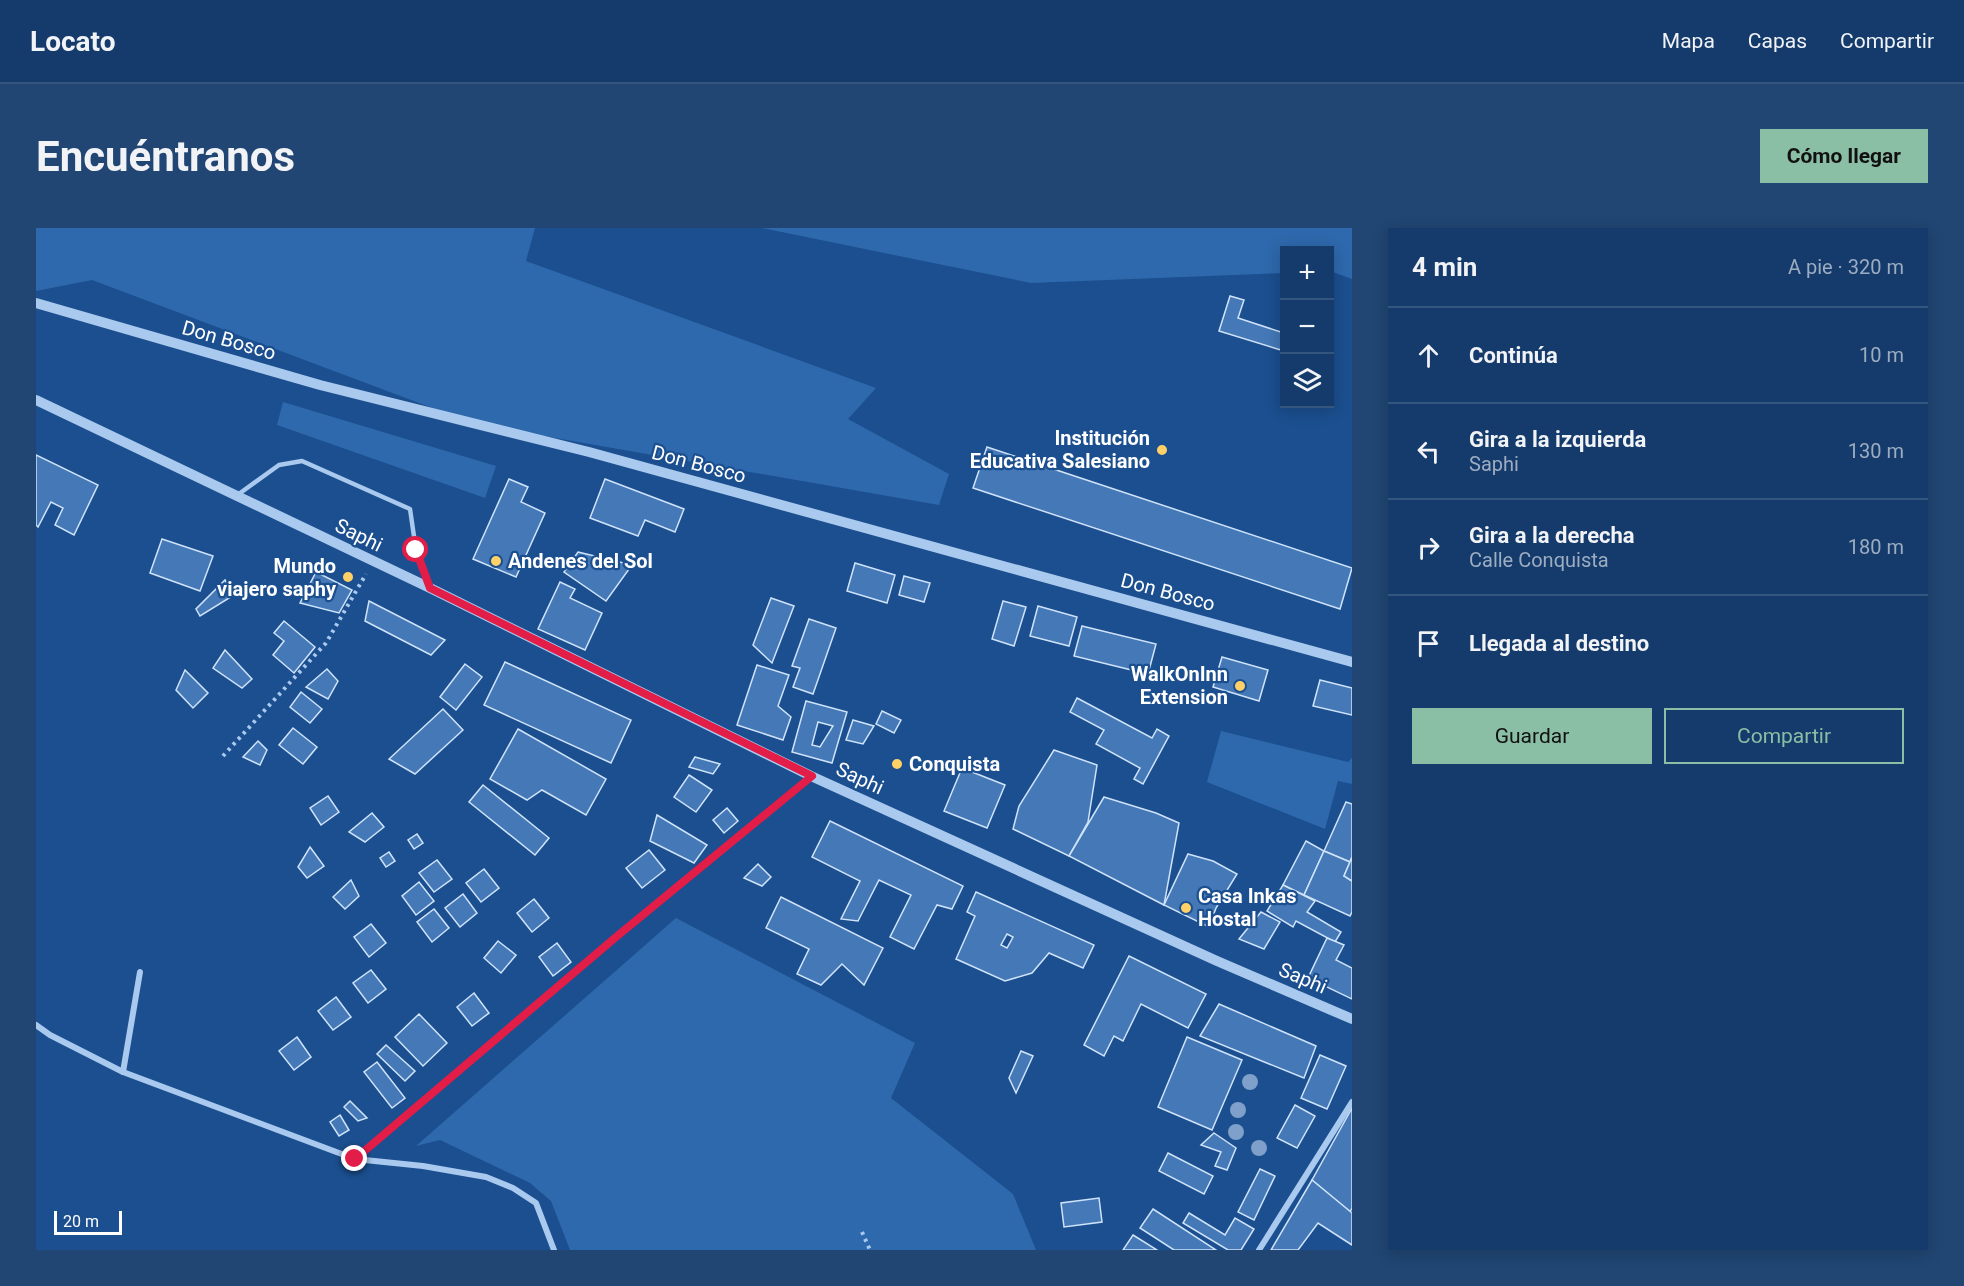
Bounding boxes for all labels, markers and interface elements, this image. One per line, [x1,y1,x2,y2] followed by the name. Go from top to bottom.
[30,25,115,58] text: Locato
[1662,29,1715,53] text: Mapa
[1748,29,1807,53] text: Capas
[1840,29,1934,53] text: Compartir
[1760,129,1928,183] button: Cómo llegar
[36,132,295,181] text: Encuéntranos
[1280,246,1334,408] map controls
[1280,246,1334,300] button: +
[1412,252,1477,282] text: 4 min
[1788,255,1904,279] text: A pie · 320 m
[1280,300,1334,354] button: −
[179,315,279,365] street label: Don Bosco
[1412,339,1445,372] icon: ahead
[1469,343,1558,368] text: Continúa
[1859,343,1904,367] text: 10 m
[1280,354,1334,408] button: layers
[970,426,1150,473] place label: Institución Educativa Salesiano
[1469,427,1646,452] text: Gira a la izquierda
[1412,435,1445,468] icon: left
[1848,439,1904,463] text: 130 m
[649,440,749,488] street label: Don Bosco
[1155,443,1169,457] marker: Institución Educativa Salesiano
[1469,452,1519,476] text: Saphi
[331,513,387,557] street label: Saphi
[1469,523,1635,548] text: Gira a la derecha
[1412,531,1445,564] icon: right
[1848,535,1904,559] text: 180 m
[402,536,428,562] route start
[1469,548,1609,572] text: Calle Conquista
[508,549,653,573] place label: Andenes del Sol
[217,554,337,601] place label: Mundo viajero saphy
[489,554,503,568] marker: Andenes del Sol
[1118,568,1218,616] street label: Don Bosco
[341,570,355,584] marker: Mundo viajero saphy
[1412,627,1445,660] icon: arrive
[1469,631,1649,656] text: Llegada al destino
[1131,662,1228,709] place label: WalkOnInn Extension
[1233,679,1247,693] marker: WalkOnInn Extension
[1412,708,1652,764] button: Guardar
[1664,708,1904,764] button: Compartir
[909,752,1000,776] place label: Conquista
[832,757,888,799] street label: Saphi
[890,757,904,771] marker: Conquista
[1198,884,1296,931] place label: Casa Inkas Hostal
[1179,901,1193,915] marker: Casa Inkas Hostal
[1275,957,1331,999] street label: Saphi
[341,1145,367,1171] route end
[54,1208,122,1236] scale bar
[63,1212,99,1231] text: 20 m

